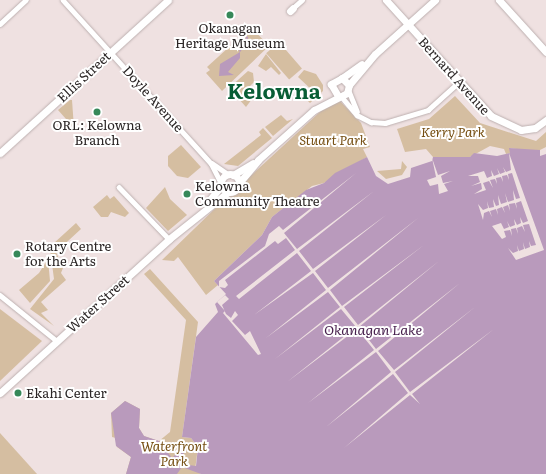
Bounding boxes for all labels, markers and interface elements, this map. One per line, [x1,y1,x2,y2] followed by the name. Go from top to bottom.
[225,10,235,20] marker: Okanagan Heritage Museum
[175,21,285,52] place label: Okanagan Heritage Museum
[415,34,493,118] street label: Bernard Avenue
[54,48,114,106] street label: Ellis Street
[119,63,187,135] street label: Doyle Avenue
[227,77,321,103] district label: Kelowna
[92,107,102,117] marker: ORL: Kelowna Branch
[52,118,142,149] place label: ORL: Kelowna Branch
[421,124,485,140] park label: Kerry Park
[299,132,367,148] park label: Stuart Park
[195,179,319,210] place label: Kelowna Community Theatre
[182,189,192,199] marker: Kelowna Community Theatre
[25,239,111,270] place label: Rotary Centre for the Arts
[12,249,22,259] marker: Rotary Centre for the Arts
[64,272,132,336] street label: Water Street
[324,321,422,337] water label: Okanagan Lake
[26,385,107,401] place label: Ekahi Center
[13,388,23,398] marker: Ekahi Center
[141,439,207,470] park label: Waterfront Park

